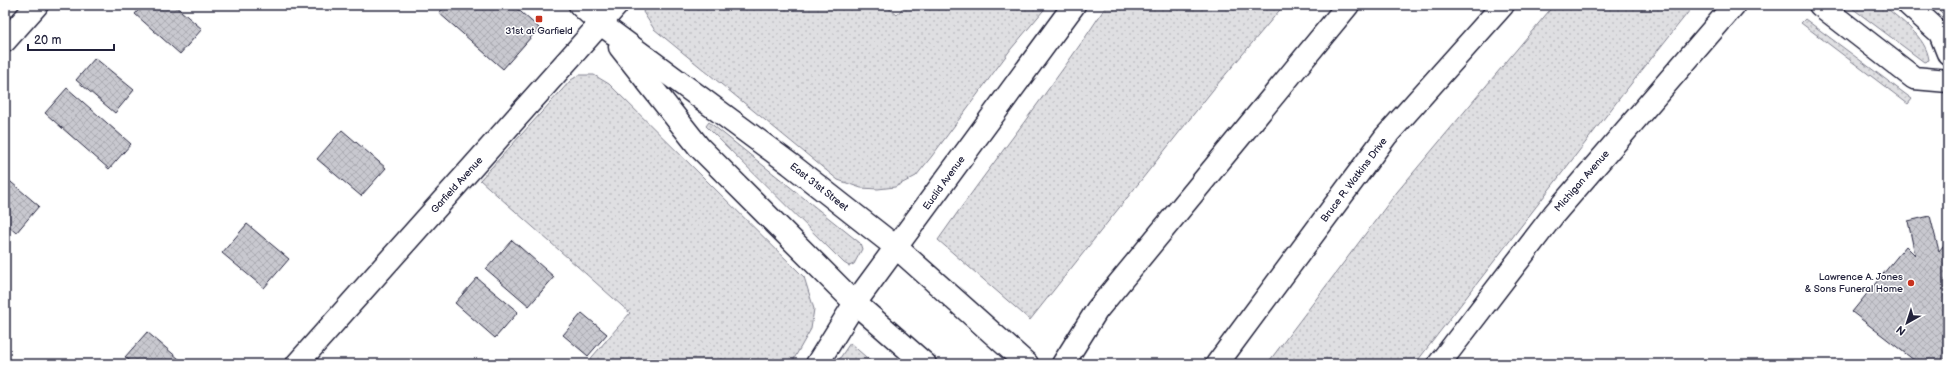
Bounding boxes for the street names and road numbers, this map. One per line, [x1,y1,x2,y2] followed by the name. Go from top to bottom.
[1318,135,1390,225] street label: Bruce R. Watkins Drive
[1552,148,1612,214] street label: Michigan Avenue
[429,154,485,216] street label: Garfield Avenue
[920,154,968,212] street label: Euclid Avenue
[787,160,851,214] street label: East 31st Street

